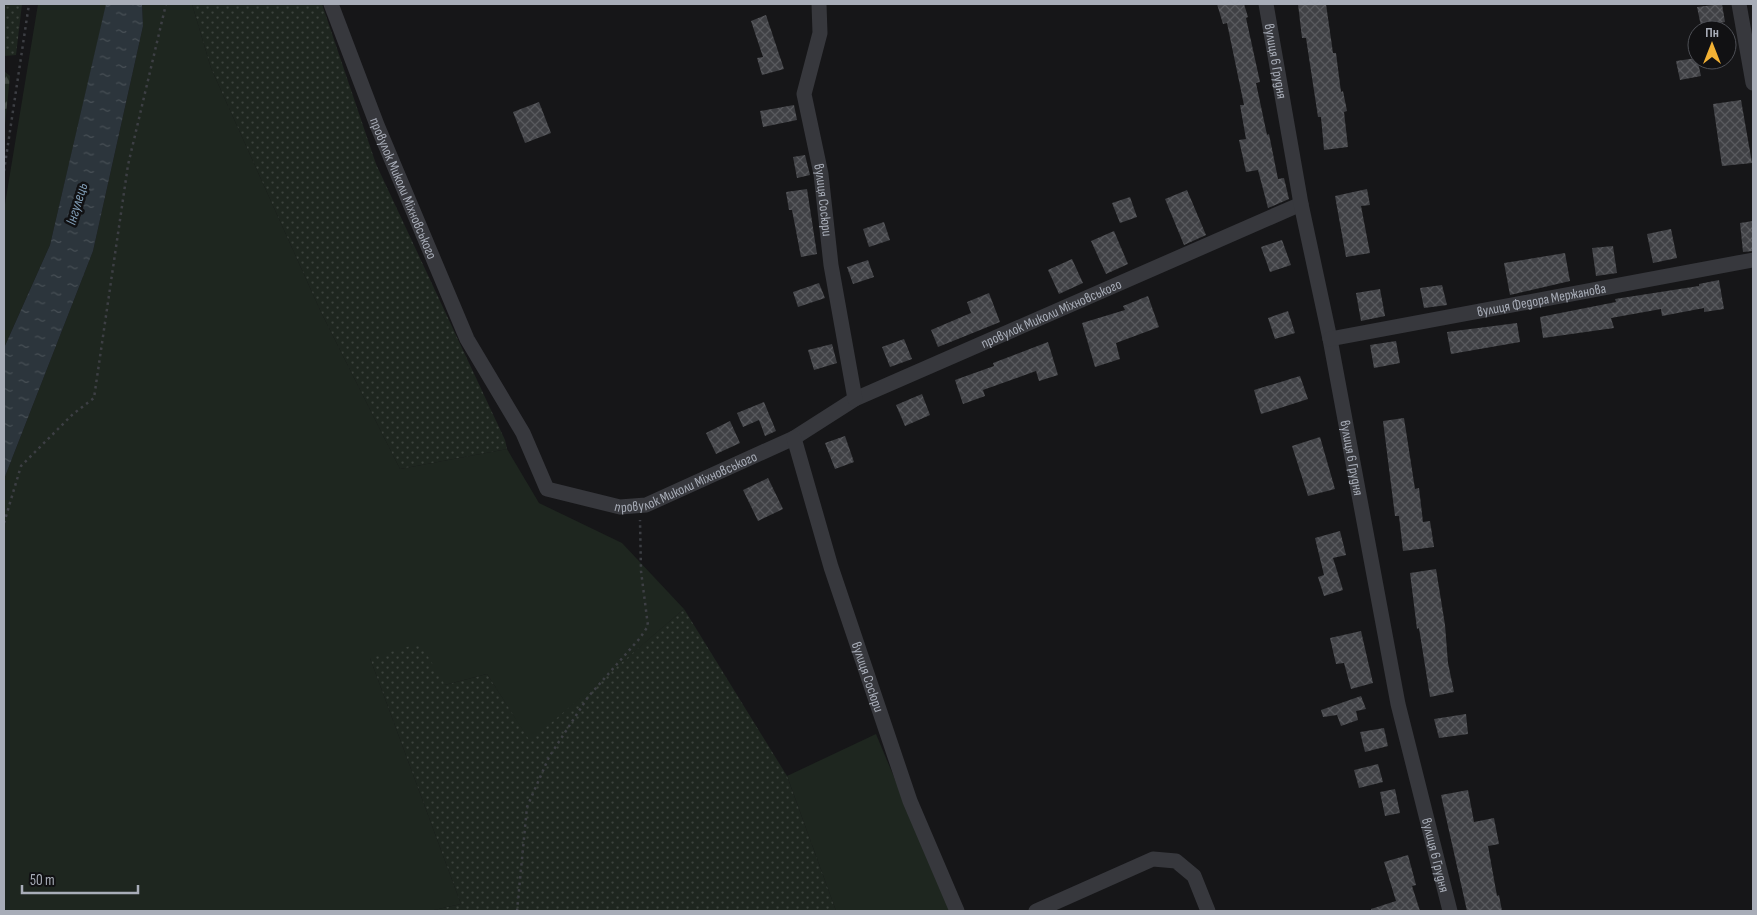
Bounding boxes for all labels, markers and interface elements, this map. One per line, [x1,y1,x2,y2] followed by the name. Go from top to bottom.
[1687,20,1737,70] north arrow
[1261,22,1291,100] street label: вулиця 6 Грудня
[1705,24,1719,41] text: Пн
[366,115,441,262] street label: провулок Миколи Міхновського
[811,162,836,237] street label: вулиця Сосюри
[62,181,92,227] water label: Інгулець
[978,275,1124,352] street label: провулок Миколи Міхновського
[1476,279,1607,320] street label: вулиця Федора Мержанова
[1337,419,1367,497] street label: вулиця 6 Грудня
[613,447,760,515] street label: провулок Миколи Міхновського
[848,639,888,714] street label: вулиця Сосюри
[1418,816,1453,894] street label: вулиця 6 Грудня
[22,862,139,894] scale bar
[30,871,55,890] text: 50 m

